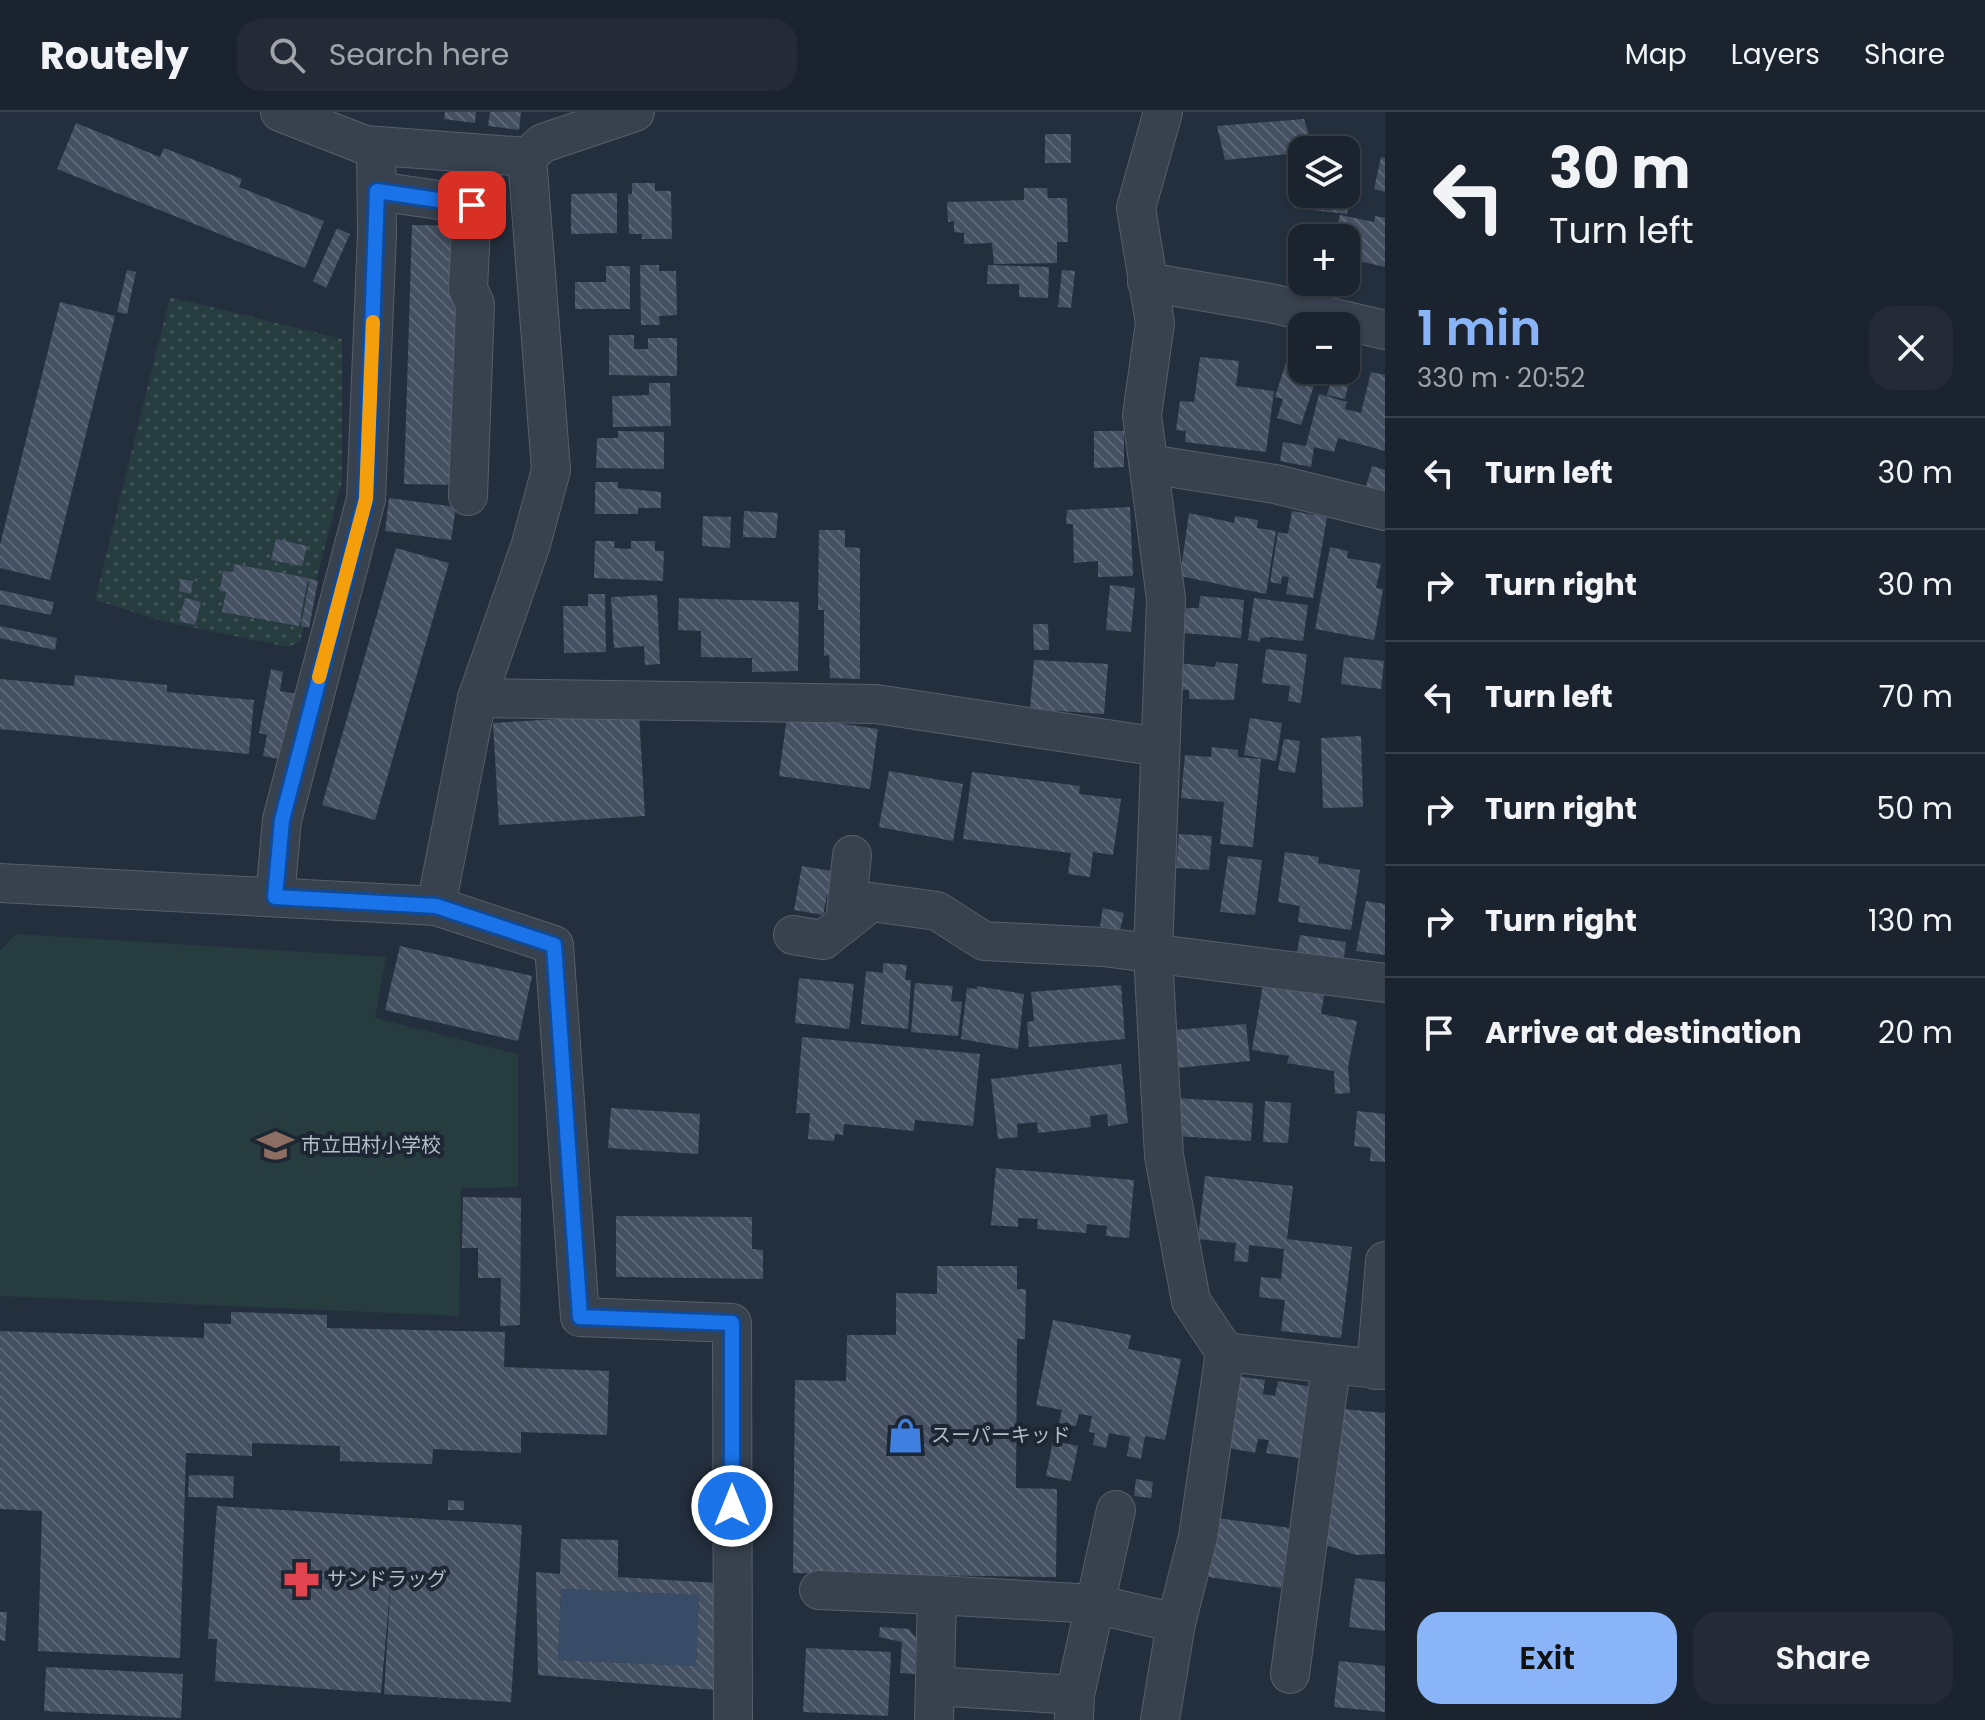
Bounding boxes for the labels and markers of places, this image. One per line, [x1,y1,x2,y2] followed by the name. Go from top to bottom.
[438,171,506,239] pin
[256,1126,294,1164] school or university icon: 市立田村小学校
[301,1131,441,1159] place label: 市立田村小学校
[886,1416,924,1454] shop icon: スーパーキッド
[931,1421,1071,1449] place label: スーパーキッド
[282,1560,320,1598] pharmacy icon: サンドラッグ
[327,1565,447,1593] place label: サンドラッグ

